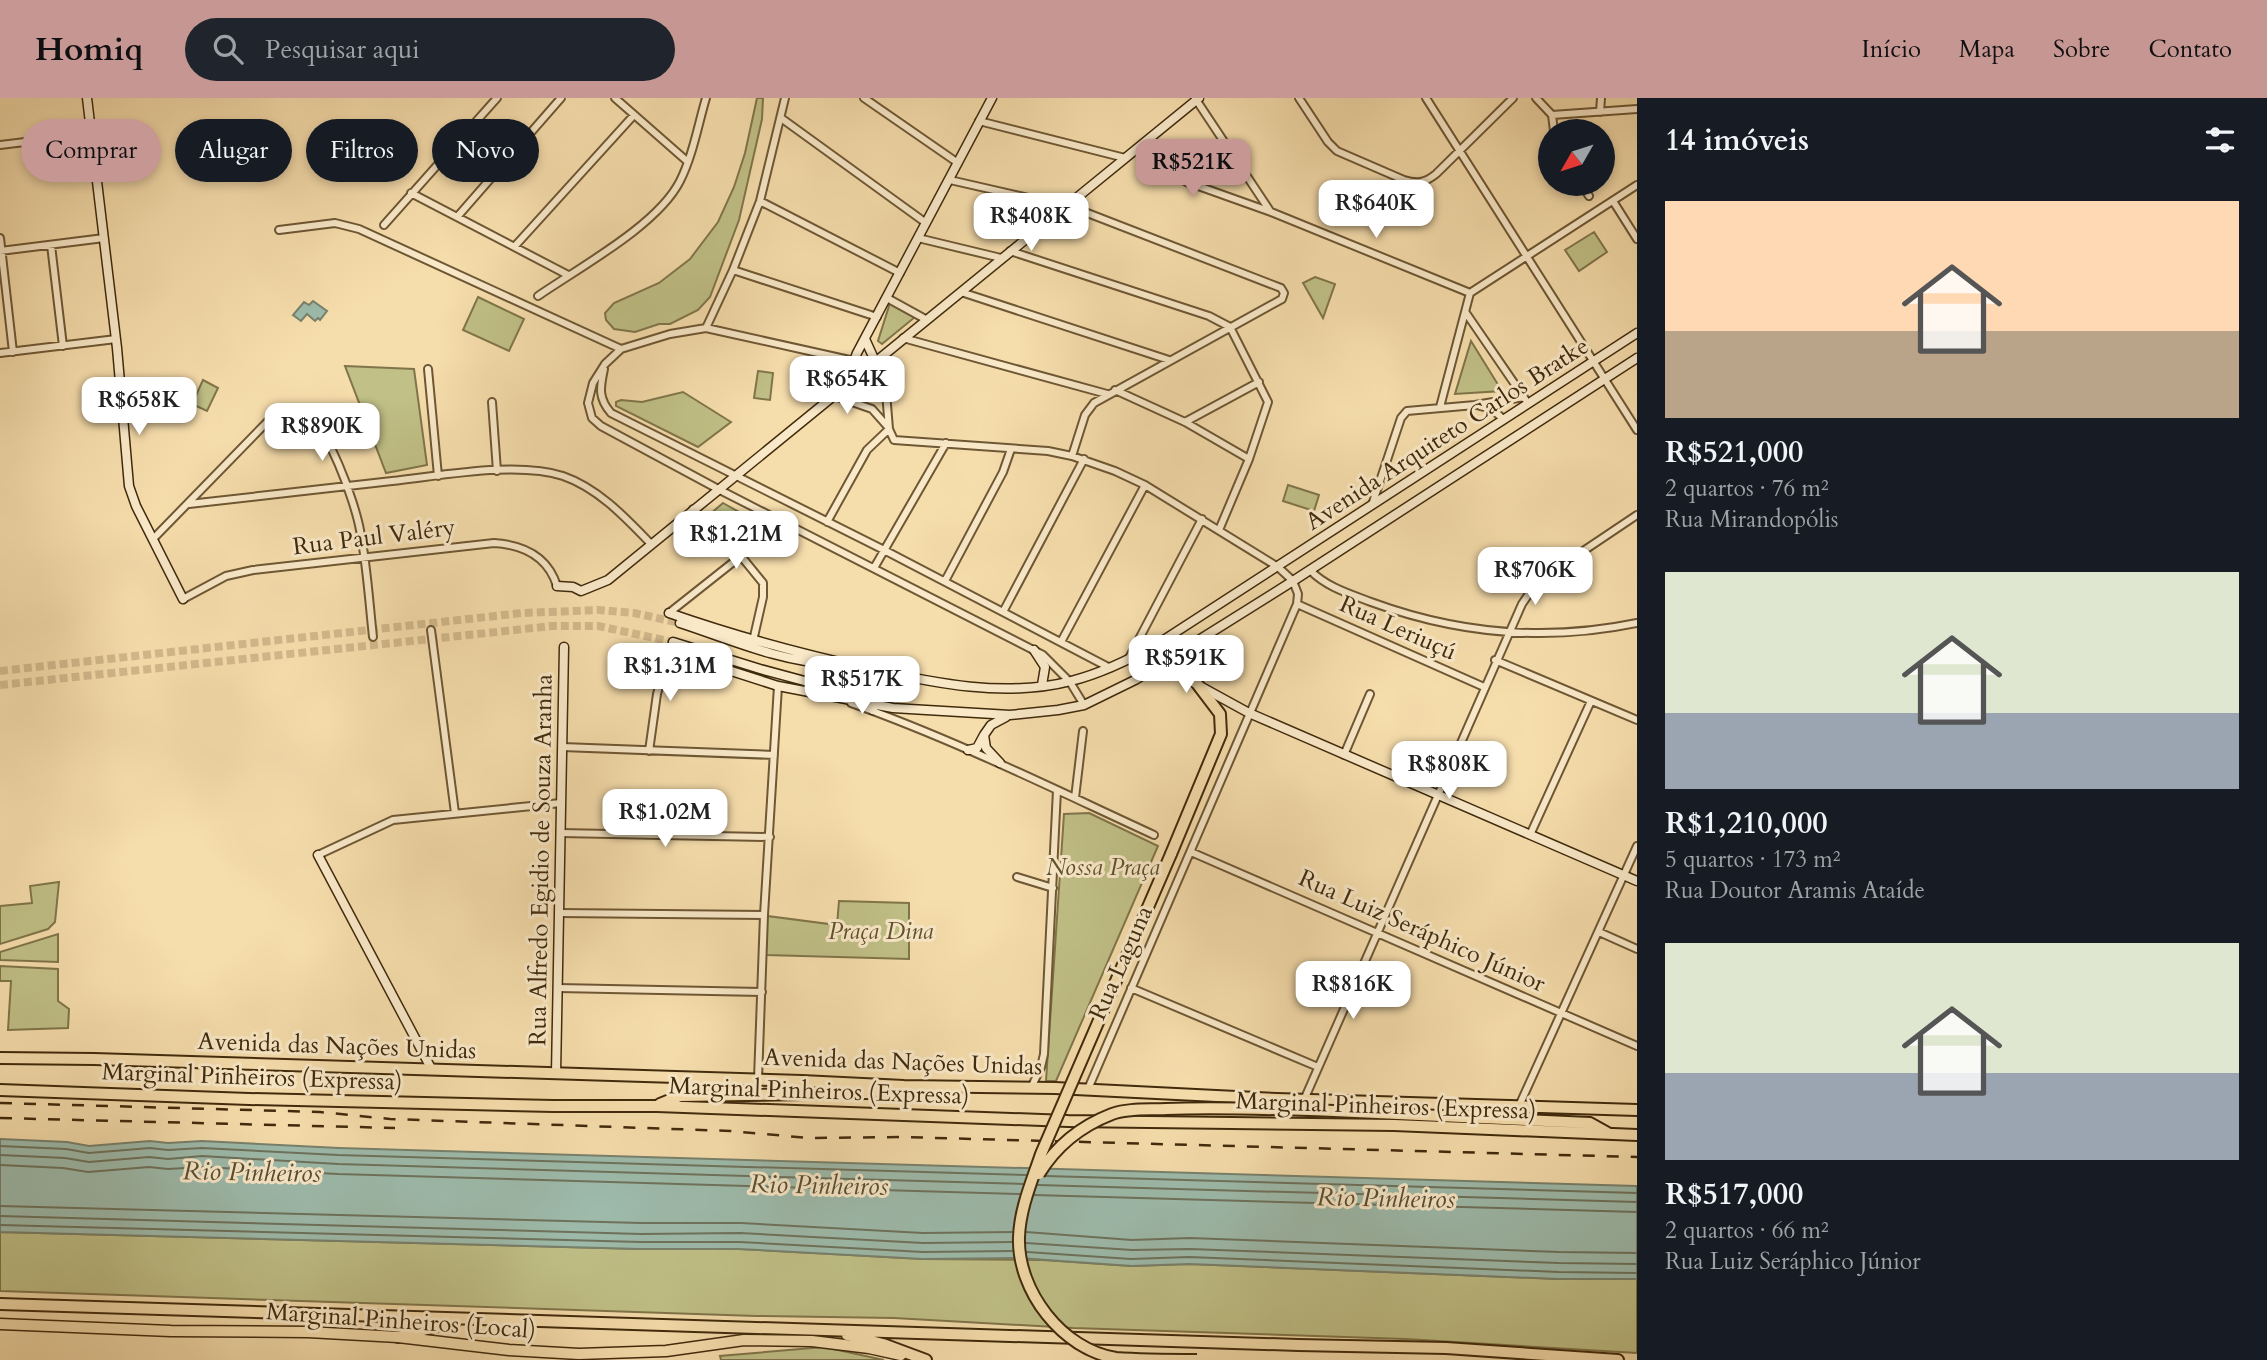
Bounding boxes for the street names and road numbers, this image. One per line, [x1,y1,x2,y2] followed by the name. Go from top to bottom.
[1299,330,1595,538] street label: Avenida Arquiteto Carlos Bratke
[291,511,457,563] street label: Rua Paul Valéry
[1334,588,1462,668] street label: Rua Leriuçú
[521,673,561,1046] street label: Rua Alfredo Egidio de Souza Aranha
[1293,862,1551,1000] street label: Rua Luiz Seráphico Júnior
[1081,900,1161,1026] street label: Rua Laguna
[197,1025,477,1067] street label: Avenida das Nações Unidas
[763,1041,1043,1083] street label: Avenida das Nações Unidas
[101,1055,403,1099] street label: Marginal Pinheiros (Expressa)
[668,1069,970,1113] street label: Marginal Pinheiros (Expressa)
[1235,1084,1537,1128] street label: Marginal Pinheiros (Expressa)
[265,1295,537,1347] street label: Marginal Pinheiros (Local)

